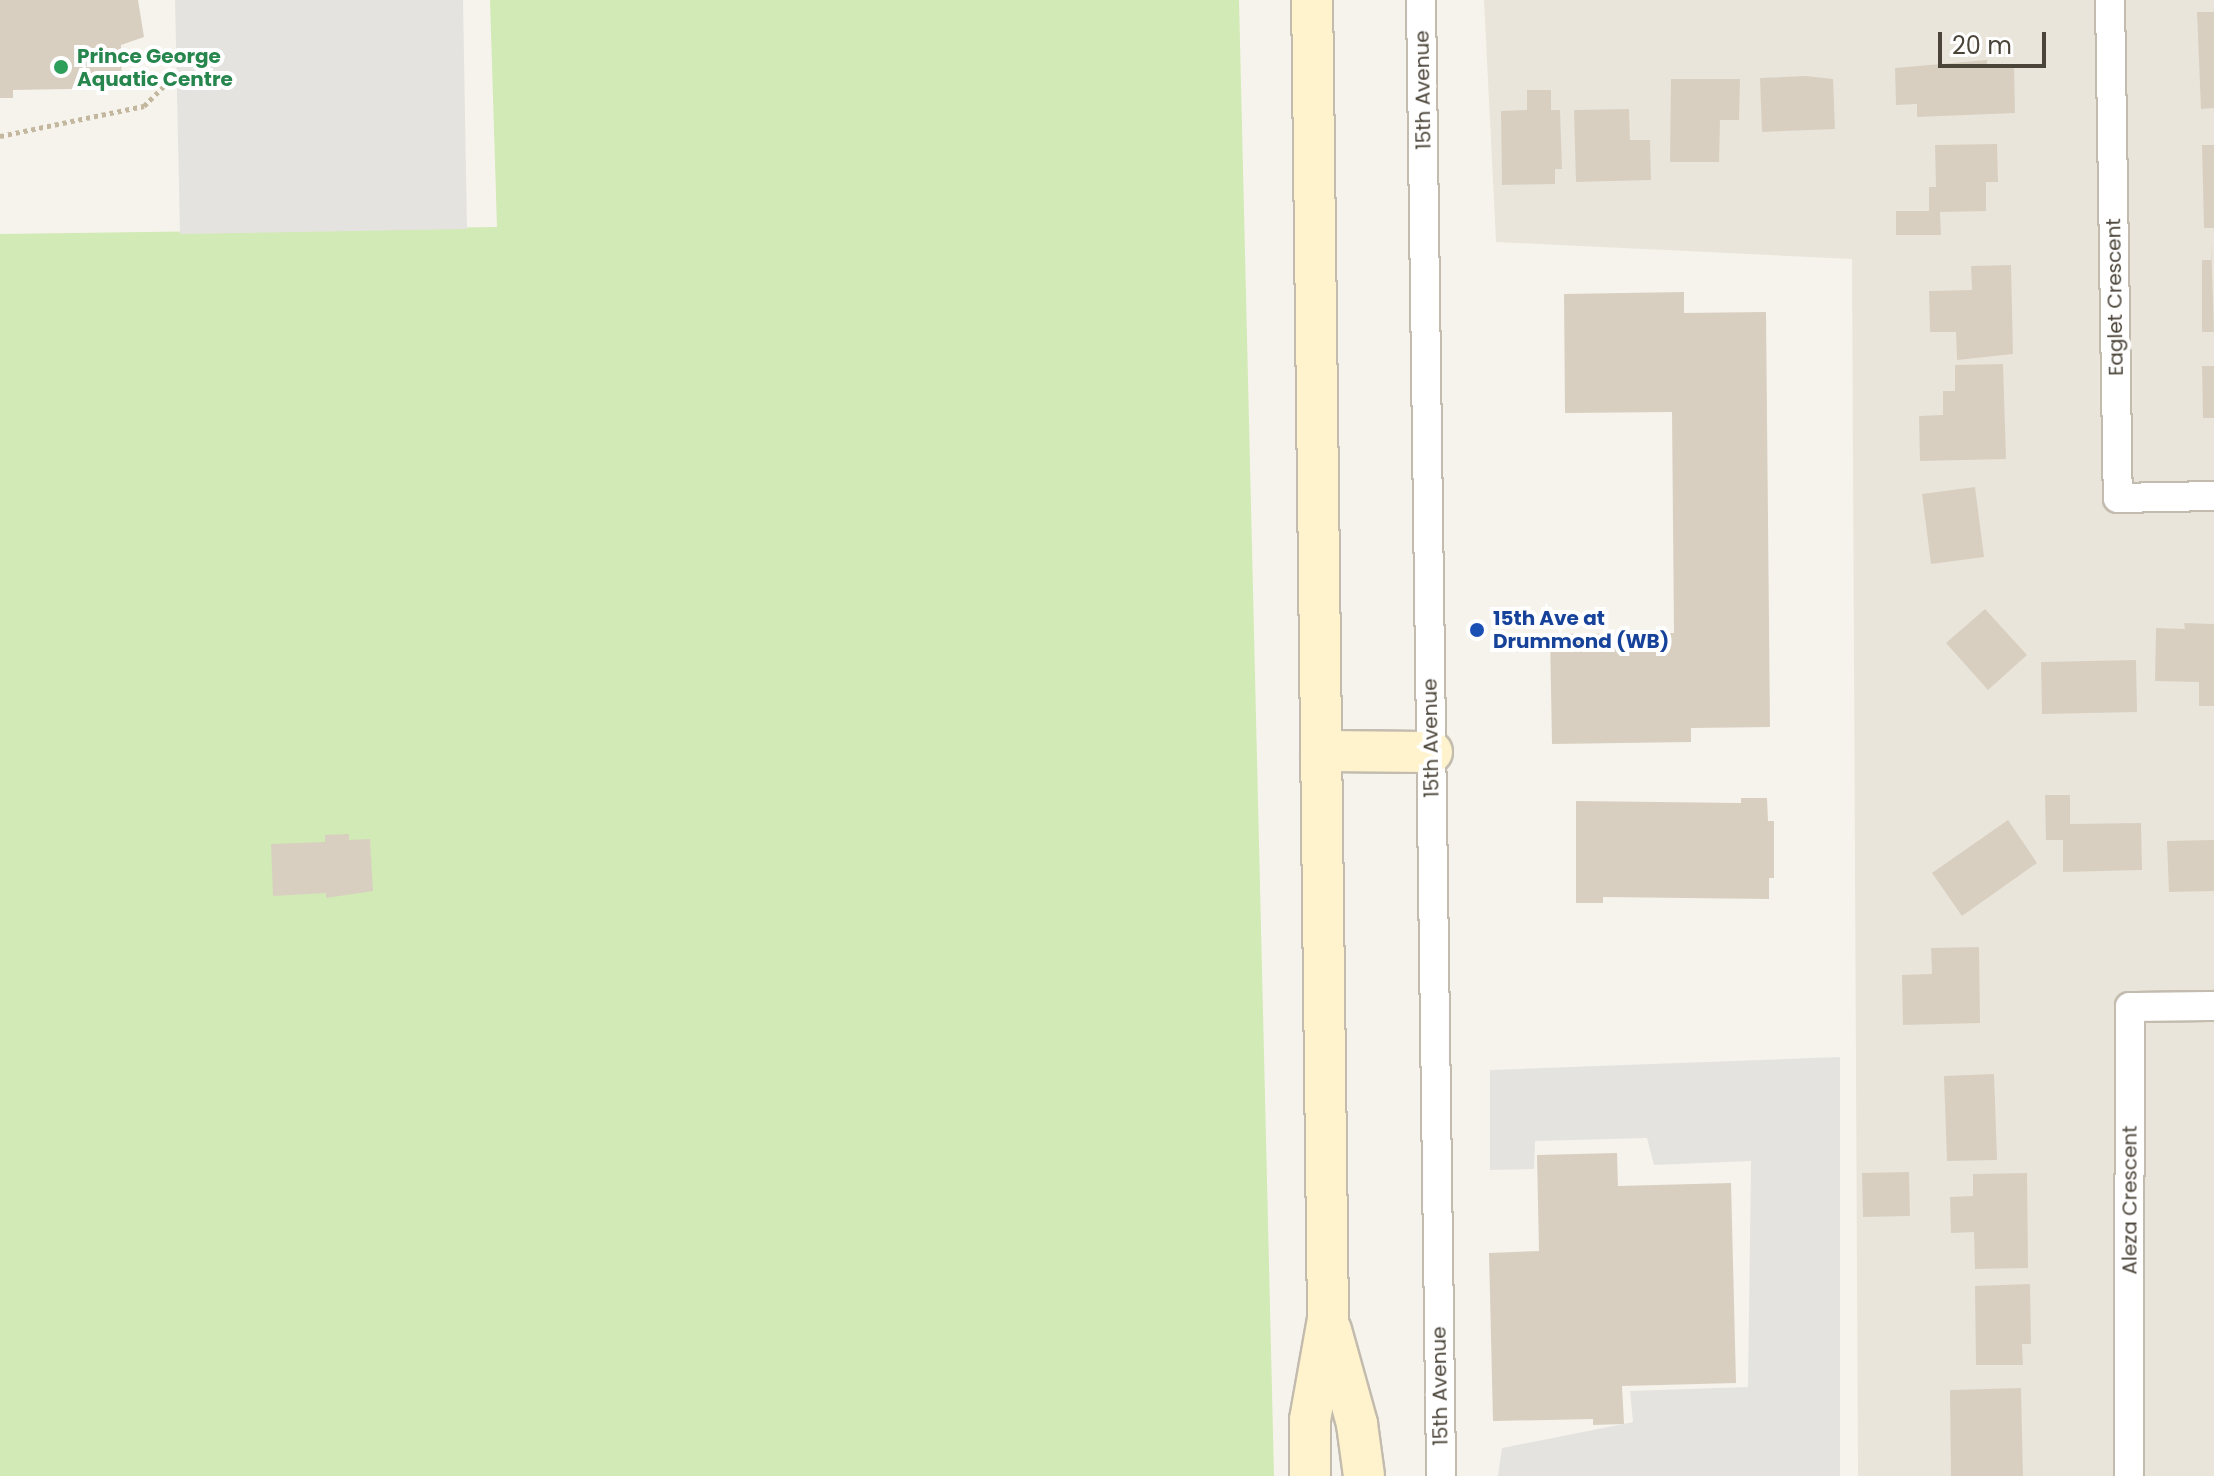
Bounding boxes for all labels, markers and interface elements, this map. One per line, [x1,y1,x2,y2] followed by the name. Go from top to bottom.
[1942,16,2050,66] scale bar
[1952,29,2012,62] text: 20 m
[1410,30,1436,150] street label: 15th Avenue
[77,44,233,91] place label: Prince George Aquatic Centre
[52,58,70,76] marker: Prince George Aquatic Centre
[2102,218,2128,376] street label: Eaglet Crescent
[1493,606,1669,653] place label: 15th Ave at Drummond (WB)
[1468,621,1486,639] marker: 15th Ave at Drummond (WB)
[1418,678,1444,798] street label: 15th Avenue
[2118,1125,2142,1275] street label: Aleza Crescent
[1427,1326,1453,1446] street label: 15th Avenue

